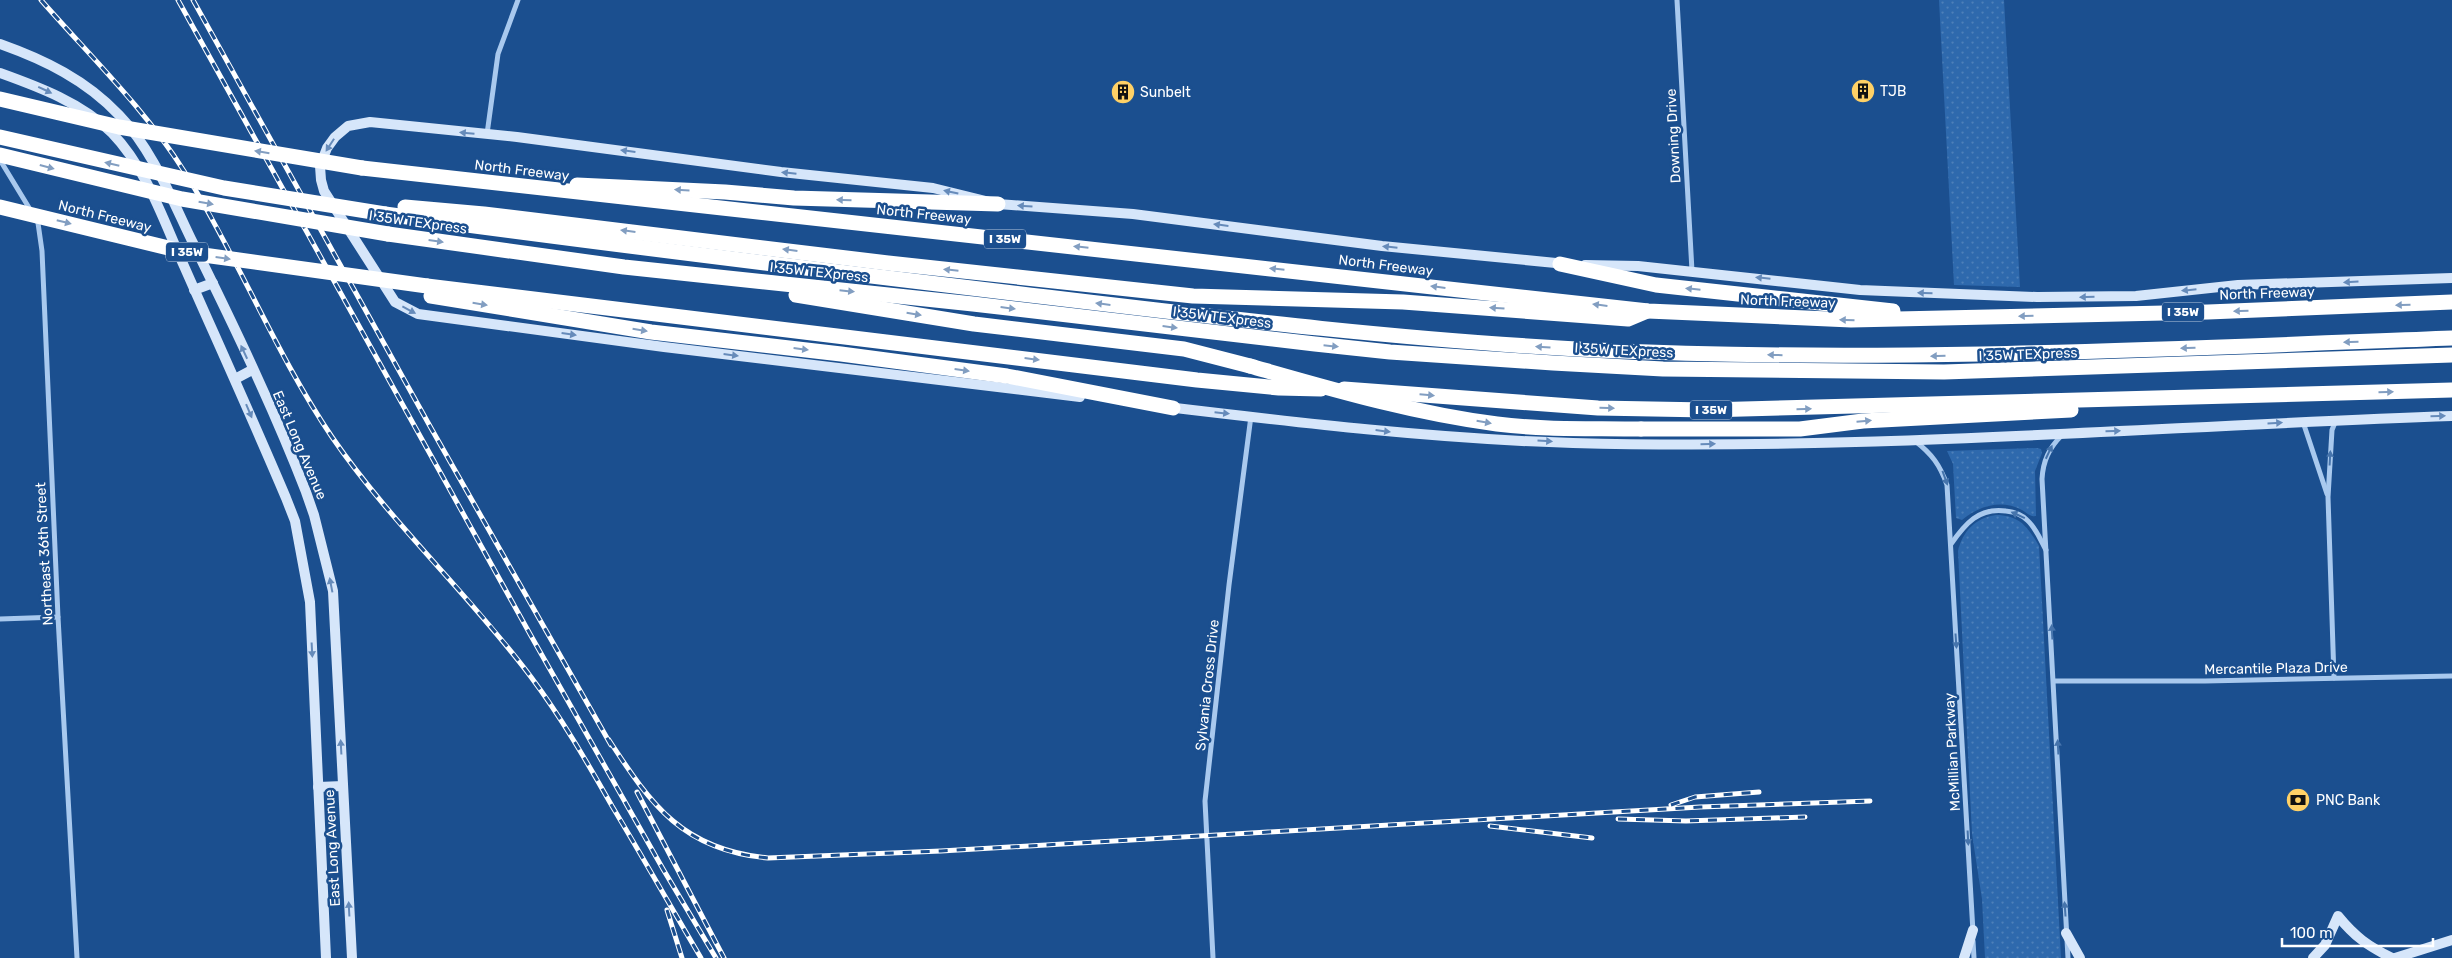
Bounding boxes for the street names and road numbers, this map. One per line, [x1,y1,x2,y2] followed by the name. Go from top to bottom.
[1663,88,1684,184] street label: Downing Drive
[474,156,571,185] street label: North Freeway
[56,197,154,236] street label: North Freeway
[876,201,973,228] street label: North Freeway
[368,207,468,238] street label: I 35W TEXpress
[984,230,1026,248] road number: I 35W
[166,242,208,262] road number: I 35W
[1338,251,1435,280] street label: North Freeway
[769,259,869,286] street label: I 35W TEXpress
[2219,283,2315,304] street label: North Freeway
[1740,291,1836,312] street label: North Freeway
[2162,302,2204,322] road number: I 35W
[1172,303,1272,332] street label: I 35W TEXpress
[1574,339,1674,362] street label: I 35W TEXpress
[1978,344,2078,365] street label: I 35W TEXpress
[269,388,330,502] street label: East Long Avenue
[1690,400,1732,420] road number: I 35W
[32,481,57,626] street label: Northeast 36th Street
[1192,618,1223,752] street label: Sylvania Cross Drive
[2204,659,2348,678] street label: Mercantile Plaza Drive
[1941,692,1964,812] street label: McMillian Parkway
[321,789,344,907] street label: East Long Avenue

